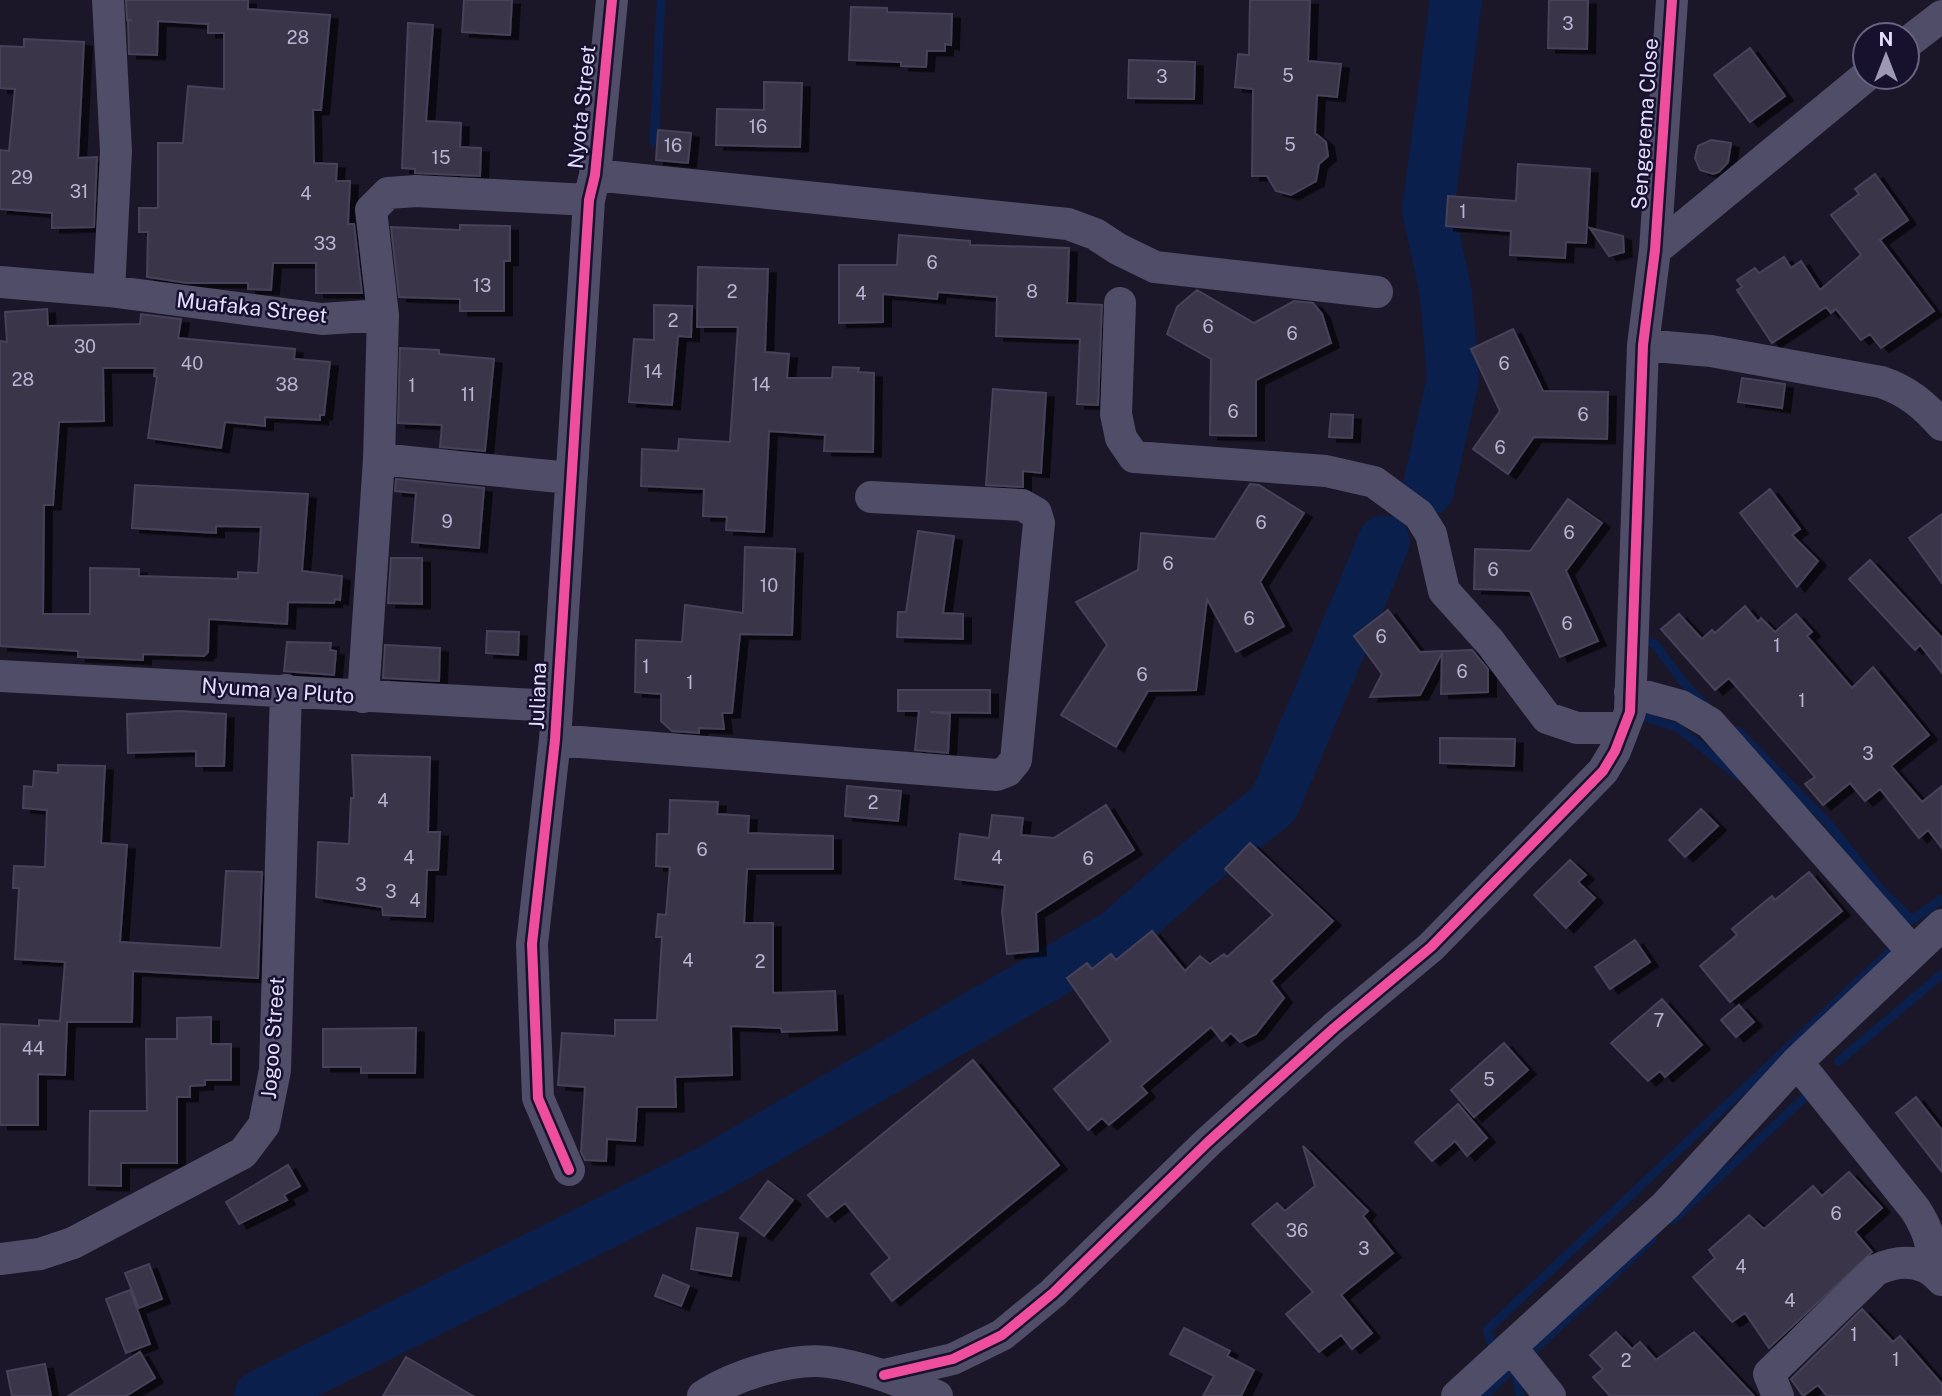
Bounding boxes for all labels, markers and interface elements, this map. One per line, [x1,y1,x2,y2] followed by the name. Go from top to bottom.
[1562,13,1574,34] house number: 3
[1851,21,1921,91] north arrow
[287,27,309,48] house number: 28
[1879,28,1893,50] text: N
[1626,37,1663,211] street label: Sengerema Close
[563,44,600,170] street label: Nyota Street
[1282,65,1294,86] house number: 5
[1156,66,1168,87] house number: 3
[749,116,767,137] house number: 16
[1284,134,1296,155] house number: 5
[664,135,682,156] house number: 16
[432,147,450,168] house number: 15
[11,167,33,188] house number: 29
[70,181,88,202] house number: 31
[300,183,312,204] house number: 4
[1459,201,1467,222] house number: 1
[314,233,336,254] house number: 33
[926,252,938,273] house number: 6
[473,275,491,296] house number: 13
[727,281,737,302] house number: 2
[1026,281,1038,302] house number: 8
[855,283,867,304] house number: 4
[175,287,329,328] street label: Muafaka Street
[668,310,678,331] house number: 2
[1202,316,1214,337] house number: 6
[1286,323,1298,344] house number: 6
[74,336,96,357] house number: 30
[181,353,203,374] house number: 40
[1498,353,1510,374] house number: 6
[644,361,662,382] house number: 14
[12,369,34,390] house number: 28
[276,374,298,395] house number: 38
[752,374,770,395] house number: 14
[408,375,416,396] house number: 1
[461,384,475,405] house number: 11
[1227,401,1239,422] house number: 6
[1577,404,1589,425] house number: 6
[1494,437,1506,458] house number: 6
[441,511,453,532] house number: 9
[1255,512,1267,533] house number: 6
[1563,522,1575,543] house number: 6
[1162,553,1174,574] house number: 6
[1487,559,1499,580] house number: 6
[760,575,778,596] house number: 10
[1243,608,1255,629] house number: 6
[1561,613,1573,634] house number: 6
[1375,626,1387,647] house number: 6
[1773,635,1781,656] house number: 1
[642,656,650,677] house number: 1
[1456,661,1468,682] house number: 6
[524,662,551,730] street label: Juliana
[1136,664,1148,685] house number: 6
[686,672,694,693] house number: 1
[201,673,355,708] street label: Nyuma ya Pluto
[1798,690,1806,711] house number: 1
[1862,743,1874,764] house number: 3
[377,790,389,811] house number: 4
[868,792,878,813] house number: 2
[696,839,708,860] house number: 6
[403,847,415,868] house number: 4
[991,847,1003,868] house number: 4
[1082,848,1094,869] house number: 6
[355,874,367,895] house number: 3
[385,881,397,902] house number: 3
[409,890,421,911] house number: 4
[682,950,694,971] house number: 4
[755,951,765,972] house number: 2
[256,976,289,1100] street label: Jogoo Street
[1654,1010,1664,1031] house number: 7
[22,1038,44,1059] house number: 44
[1483,1069,1495,1090] house number: 5
[1830,1203,1842,1224] house number: 6
[1286,1220,1308,1241] house number: 36
[1358,1238,1370,1259] house number: 3
[1735,1256,1747,1277] house number: 4
[1784,1290,1796,1311] house number: 4
[1850,1324,1858,1345] house number: 1
[1892,1349,1900,1370] house number: 1
[1621,1350,1631,1371] house number: 2

